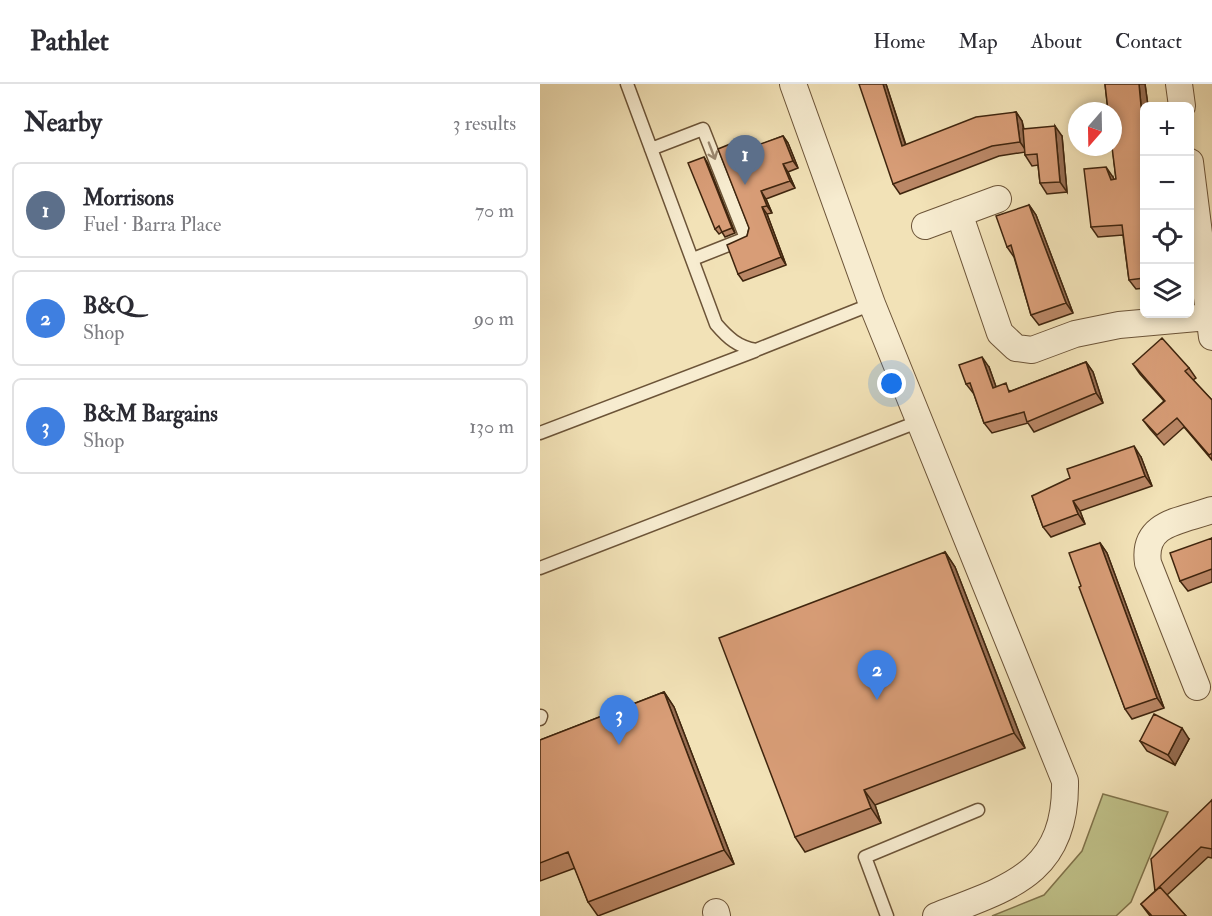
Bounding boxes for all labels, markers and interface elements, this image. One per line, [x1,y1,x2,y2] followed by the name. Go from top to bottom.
[30,24,109,59] text: Pathlet
[873,28,925,55] text: Home
[958,28,998,55] text: Map
[1031,28,1082,55] text: About
[1115,28,1182,55] text: Contact
[1068,102,1122,156] north arrow
[1140,102,1194,318] map controls
[1140,102,1194,156] button: +
[24,107,102,139] text: Nearby
[453,111,516,136] text: 3 results
[726,135,764,185] pin: 1
[707,141,718,160] one-way arrow
[1140,156,1194,210] button: −
[83,184,174,212] text: Morrisons
[42,198,49,223] text: 1
[475,198,514,223] text: 70 m
[1140,210,1194,264] button: locate
[83,212,221,237] text: Fuel · Barra Place
[1140,264,1194,318] button: layers
[83,292,134,320] text: B&Q
[40,306,51,331] text: 2
[474,306,514,331] text: 90 m
[83,320,124,345] text: Shop
[877,369,906,398] your location
[83,400,218,428] text: B&M Bargains
[42,414,49,439] text: 3
[469,414,514,439] text: 130 m
[83,428,124,453] text: Shop
[858,650,896,700] pin: 2
[600,696,638,745] pin: 3

